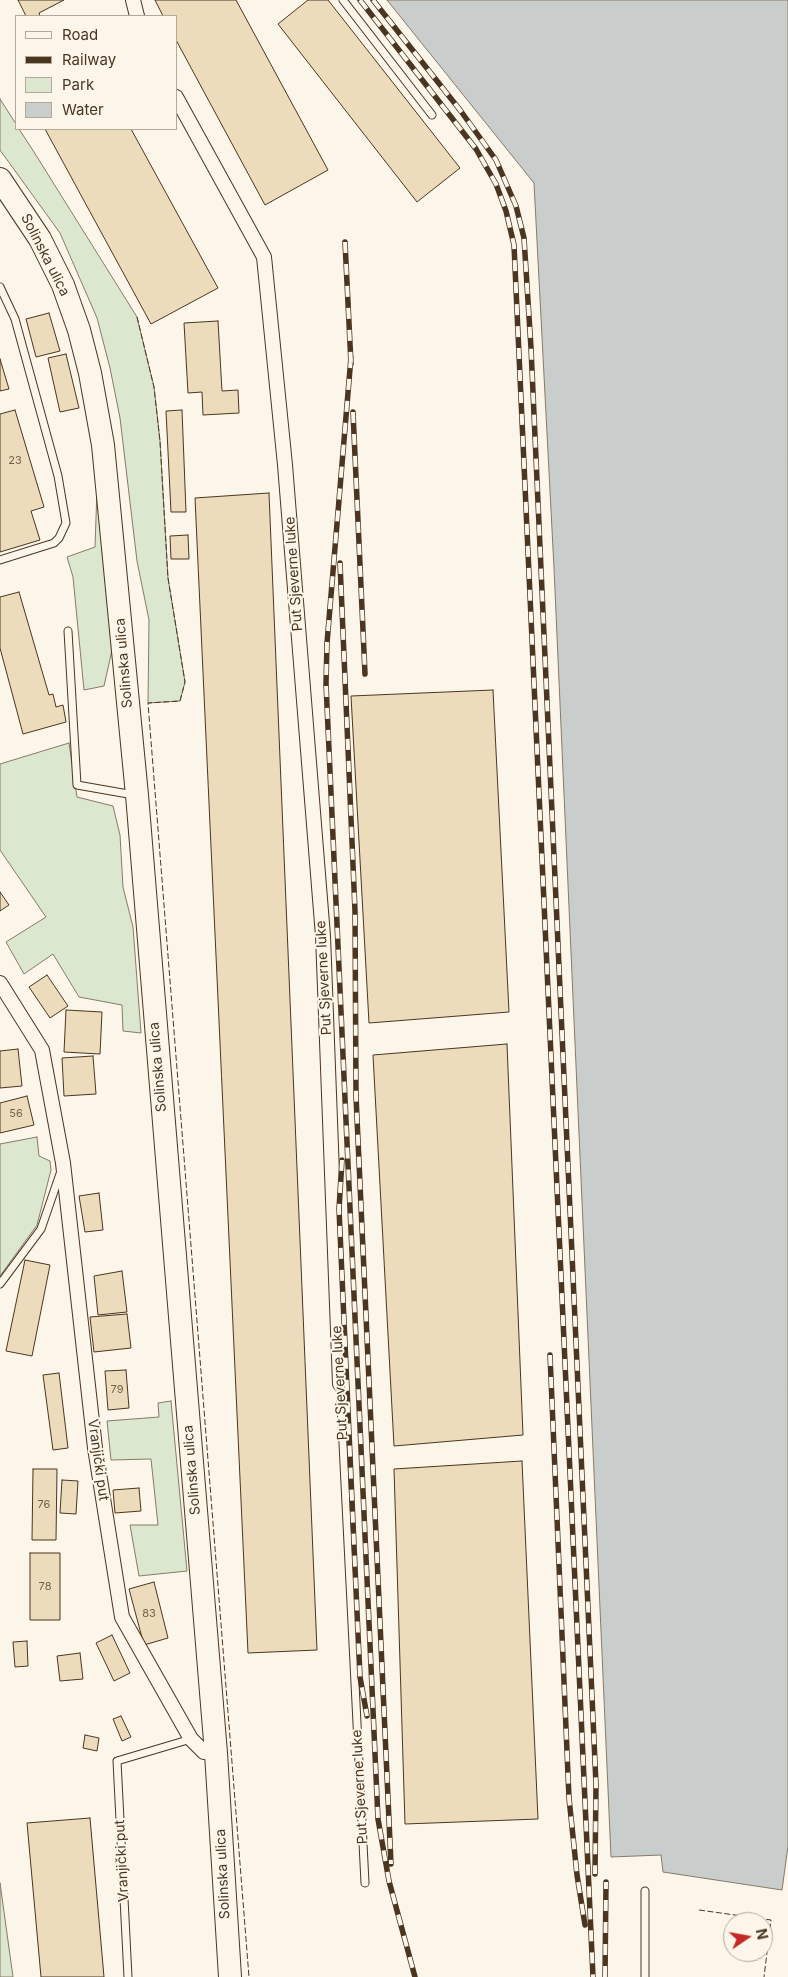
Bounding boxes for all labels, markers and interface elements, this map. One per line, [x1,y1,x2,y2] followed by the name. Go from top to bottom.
[15,15,178,130] legend
[62,25,98,44] text: Road
[62,50,116,69] text: Railway
[62,75,94,94] text: Park
[62,100,104,119] text: Water
[17,211,73,299] street label: Solinska ulica
[8,454,22,468] house number: 23
[282,516,306,632] street label: Put Sjeverne luke
[112,617,136,709] street label: Solinska ulica
[313,920,335,1036] street label: Put Sjeverne luke
[146,1021,170,1113] street label: Solinska ulica
[9,1107,23,1121] house number: 56
[329,1325,351,1441] street label: Put Sjeverne luke
[111,1383,123,1397] house number: 79
[84,1418,112,1502] street label: Vranjički put
[180,1424,204,1516] street label: Solinska ulica
[38,1498,50,1512] house number: 76
[39,1580,51,1594] house number: 78
[142,1607,156,1621] house number: 83
[349,1729,371,1845] street label: Put Sjeverne luke
[111,1819,133,1903] street label: Vranjički put
[212,1828,234,1920] street label: Solinska ulica
[723,1912,773,1962] north arrow
[753,1927,772,1941] text: N

